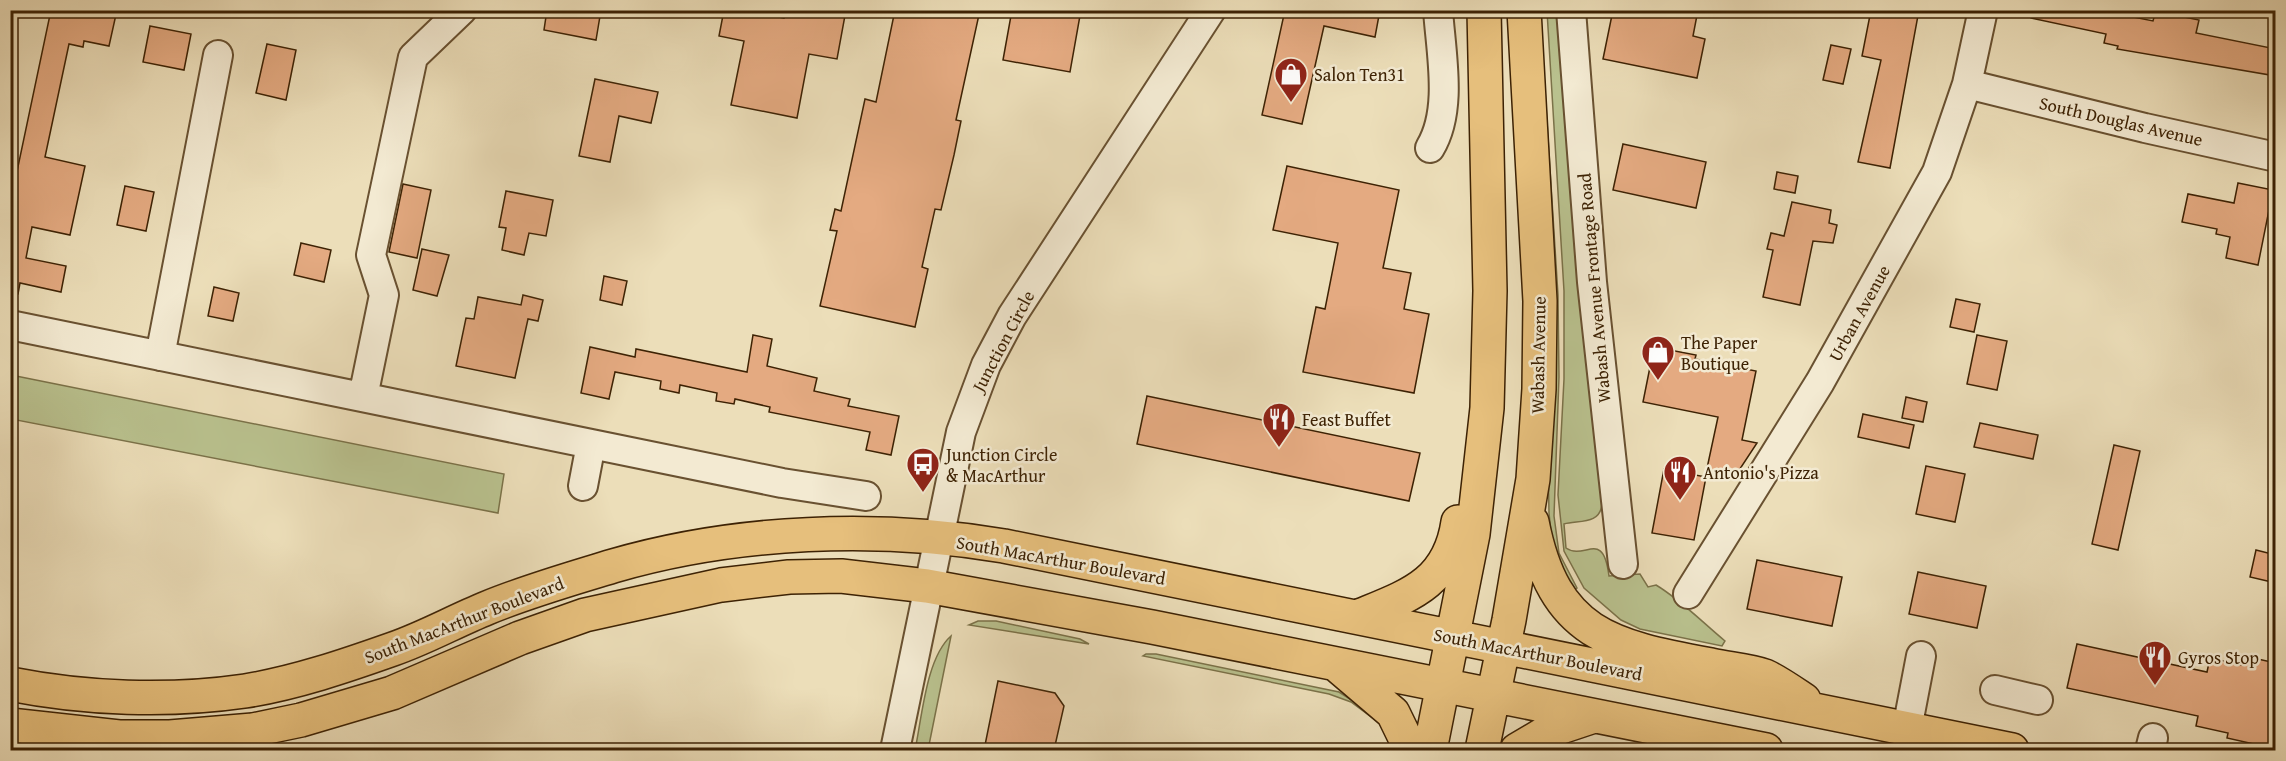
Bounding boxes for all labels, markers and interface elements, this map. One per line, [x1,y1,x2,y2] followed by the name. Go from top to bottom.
[1273,56,1309,103] shop icon: Salon Ten31
[1314,61,1405,88] place label: Salon Ten31
[2037,89,2205,153] street label: South Douglas Avenue
[1570,172,1617,404] street label: Wabash Avenue Frontage Road
[1821,260,1897,366] street label: Urban Avenue
[964,285,1041,398] street label: Junction Circle
[1523,296,1553,414] street label: Wabash Avenue
[1681,329,1758,377] place label: The Paper Boutique
[1640,334,1676,381] shop icon: The Paper Boutique
[1261,401,1297,448] restaurant icon: Feast Buffet
[1302,406,1391,433] place label: Feast Buffet
[944,441,1057,489] place label: Junction Circle & MacArthur
[905,446,941,493] bus stop icon: Junction Circle & MacArthur
[1662,454,1698,501] restaurant icon: Antonio's Pizza
[1703,459,1819,486] place label: Antonio's Pizza
[954,528,1168,592] street label: South MacArthur Boulevard
[360,569,568,671] street label: South MacArthur Boulevard
[1431,621,1645,688] street label: South MacArthur Boulevard
[2137,639,2173,686] restaurant icon: Gyros Stop
[2178,644,2259,671] place label: Gyros Stop

